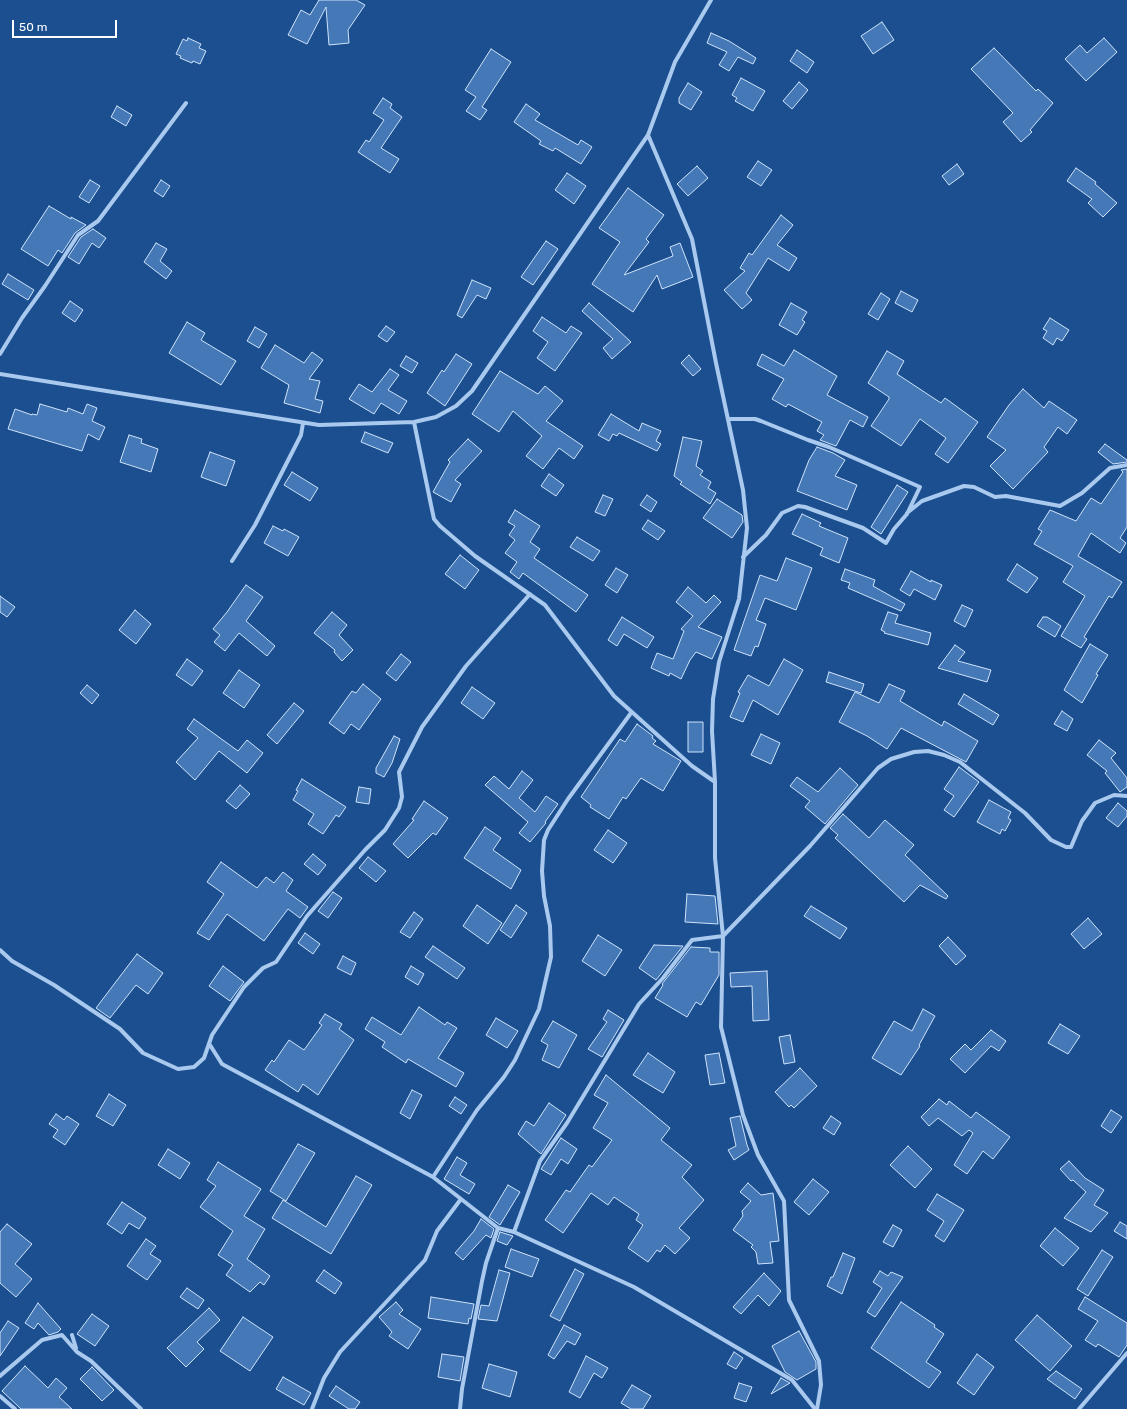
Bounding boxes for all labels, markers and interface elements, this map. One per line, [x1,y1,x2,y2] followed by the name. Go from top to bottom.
[14,12,119,38] scale bar
[19,20,47,34] text: 50 m

